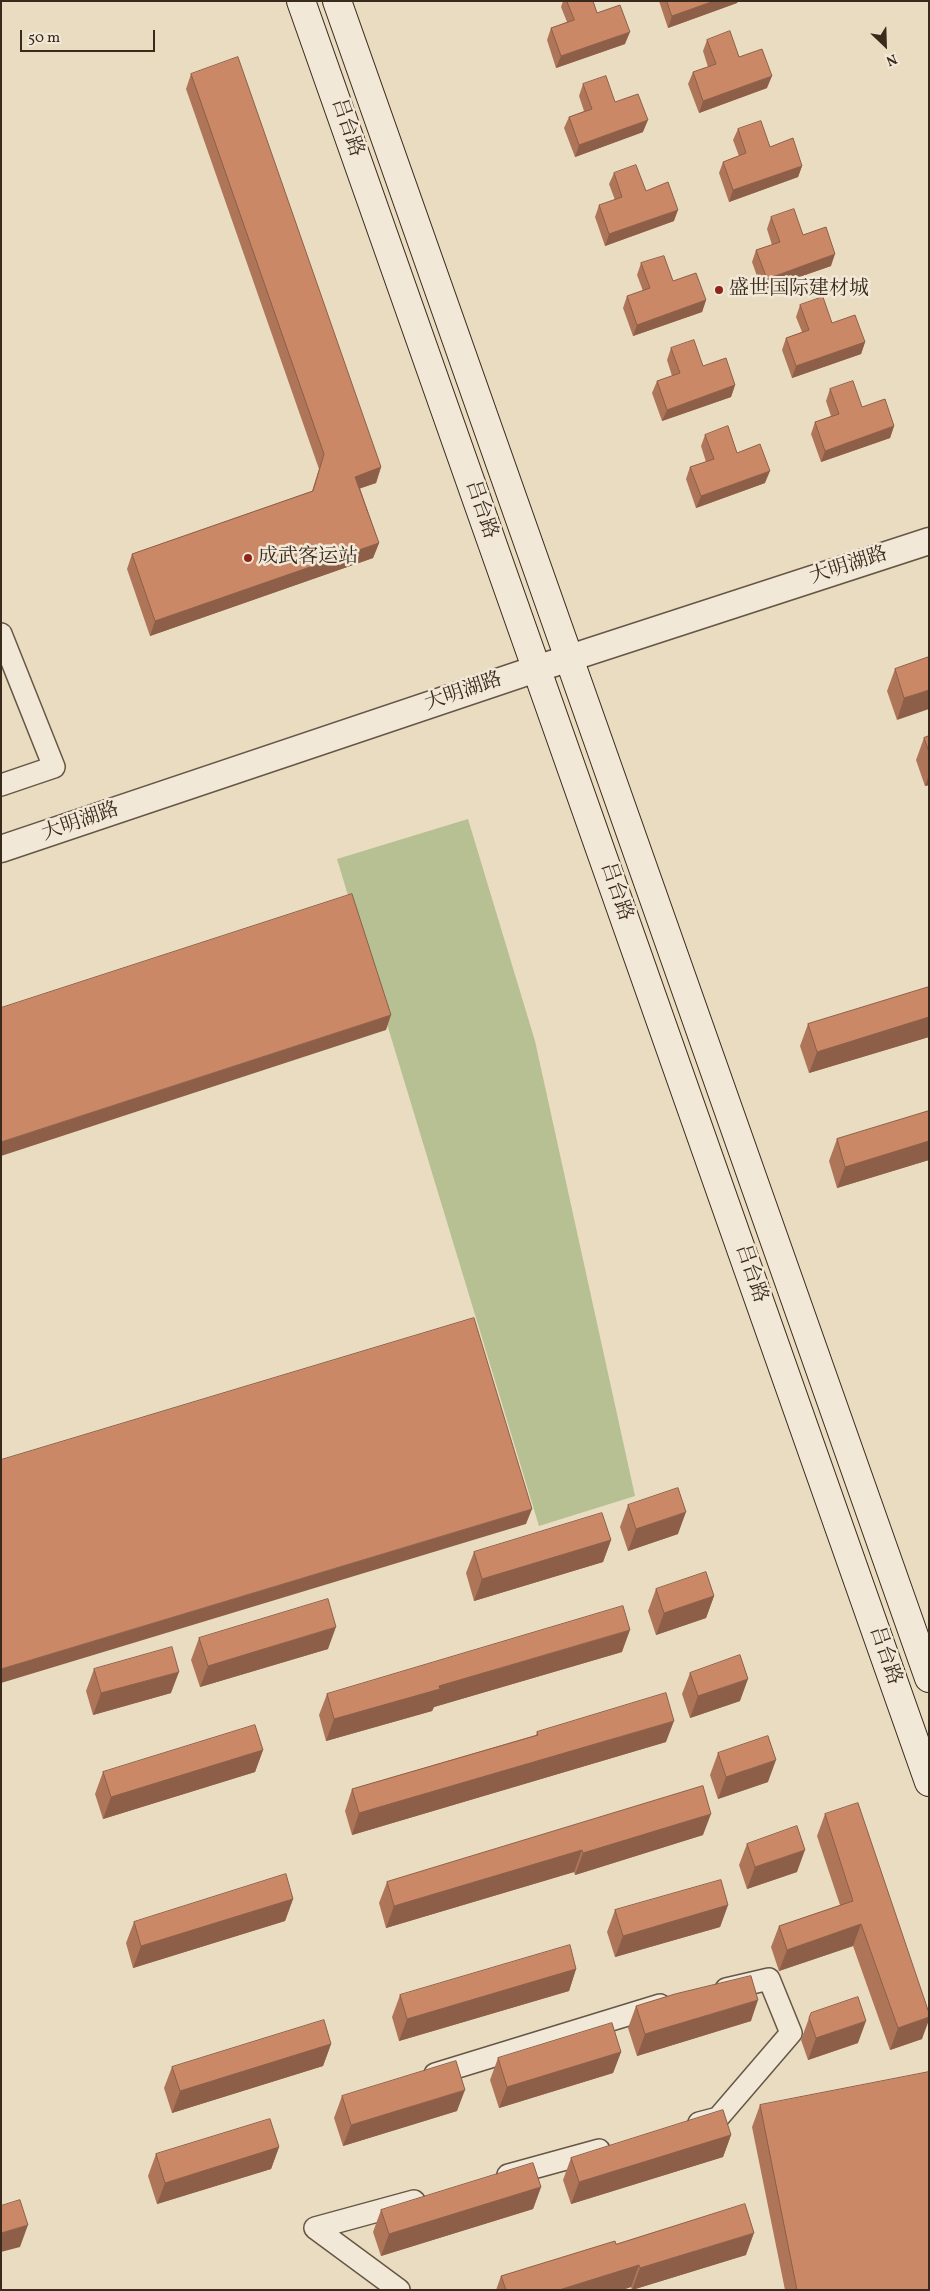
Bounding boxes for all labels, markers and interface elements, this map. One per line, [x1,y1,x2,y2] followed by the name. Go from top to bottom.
[22,20,158,52] scale bar
[860,20,910,70] north arrow
[28,28,60,49] text: 50 m
[883,48,900,70] text: N
[325,96,367,160] street label: 吕台路
[729,278,869,302] place label: 盛世国际建材城
[713,284,725,296] marker: 盛世国际建材城
[459,478,501,542] street label: 吕台路
[807,543,891,591] street label: 大明湖路
[258,546,358,570] place label: 成武客运站
[242,552,254,564] marker: 成武客运站
[422,669,506,717] street label: 大明湖路
[39,799,123,847] street label: 大明湖路
[594,860,636,924] street label: 吕台路
[729,1242,771,1306] street label: 吕台路
[863,1624,905,1688] street label: 吕台路

